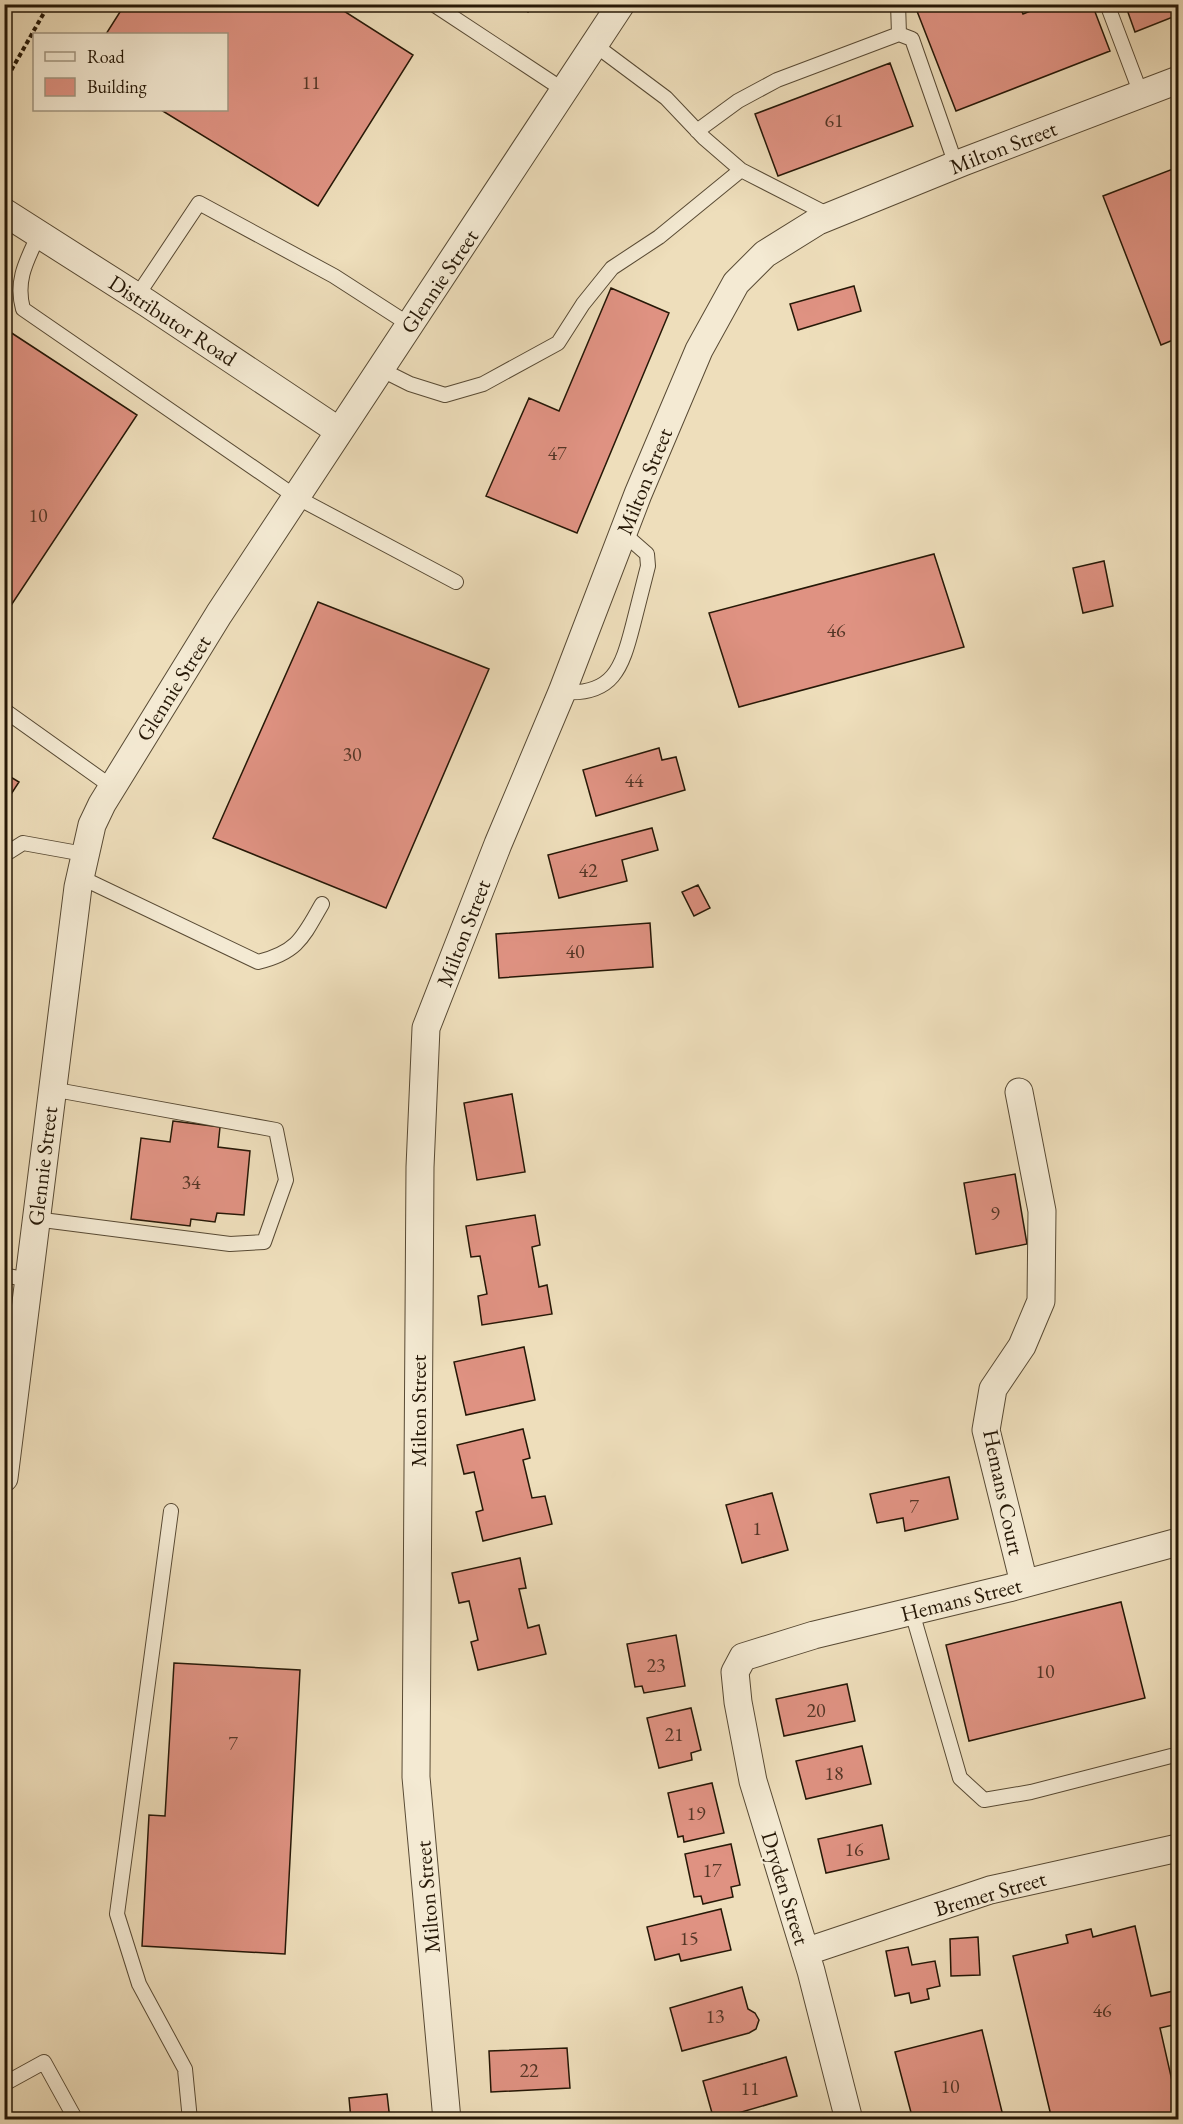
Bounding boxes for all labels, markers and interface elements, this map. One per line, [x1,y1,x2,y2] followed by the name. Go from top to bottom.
[33,33,228,111] legend
[87,45,126,68] text: Road
[301,69,321,95] house number: 11
[87,75,147,98] text: Building
[824,107,844,133] house number: 61
[945,114,1061,181] street label: Milton Street
[394,223,485,339] street label: Glennie Street
[103,268,243,373] street label: Distributor Road
[610,423,679,539] street label: Milton Street
[547,440,567,466] house number: 47
[28,502,48,528] house number: 10
[826,617,846,643] house number: 46
[129,630,218,747] street label: Glennie Street
[342,741,362,767] house number: 30
[624,767,644,793] house number: 44
[578,857,598,883] house number: 42
[430,875,497,991] street label: Milton Street
[565,938,585,964] house number: 40
[21,1105,64,1227] street label: Glennie Street
[181,1169,201,1195] house number: 34
[990,1200,1000,1226] house number: 9
[404,1355,433,1467] street label: Milton Street
[976,1427,1031,1558] street label: Hemans Court
[909,1493,919,1519] house number: 7
[752,1515,762,1541] house number: 1
[898,1570,1025,1629] street label: Hemans Street
[646,1652,666,1678] house number: 23
[1035,1658,1055,1684] house number: 10
[806,1697,826,1723] house number: 20
[664,1721,684,1747] house number: 21
[228,1730,238,1756] house number: 7
[824,1760,844,1786] house number: 18
[686,1800,706,1826] house number: 19
[755,1828,817,1948] street label: Dryden Street
[844,1836,864,1862] house number: 16
[408,1839,447,1954] street label: Milton Street
[702,1857,722,1883] house number: 17
[931,1864,1049,1923] street label: Bremer Street
[679,1925,699,1951] house number: 15
[1092,1997,1112,2023] house number: 46
[705,2003,725,2029] house number: 13
[519,2057,539,2083] house number: 22
[940,2073,960,2099] house number: 10
[740,2075,760,2101] house number: 11

